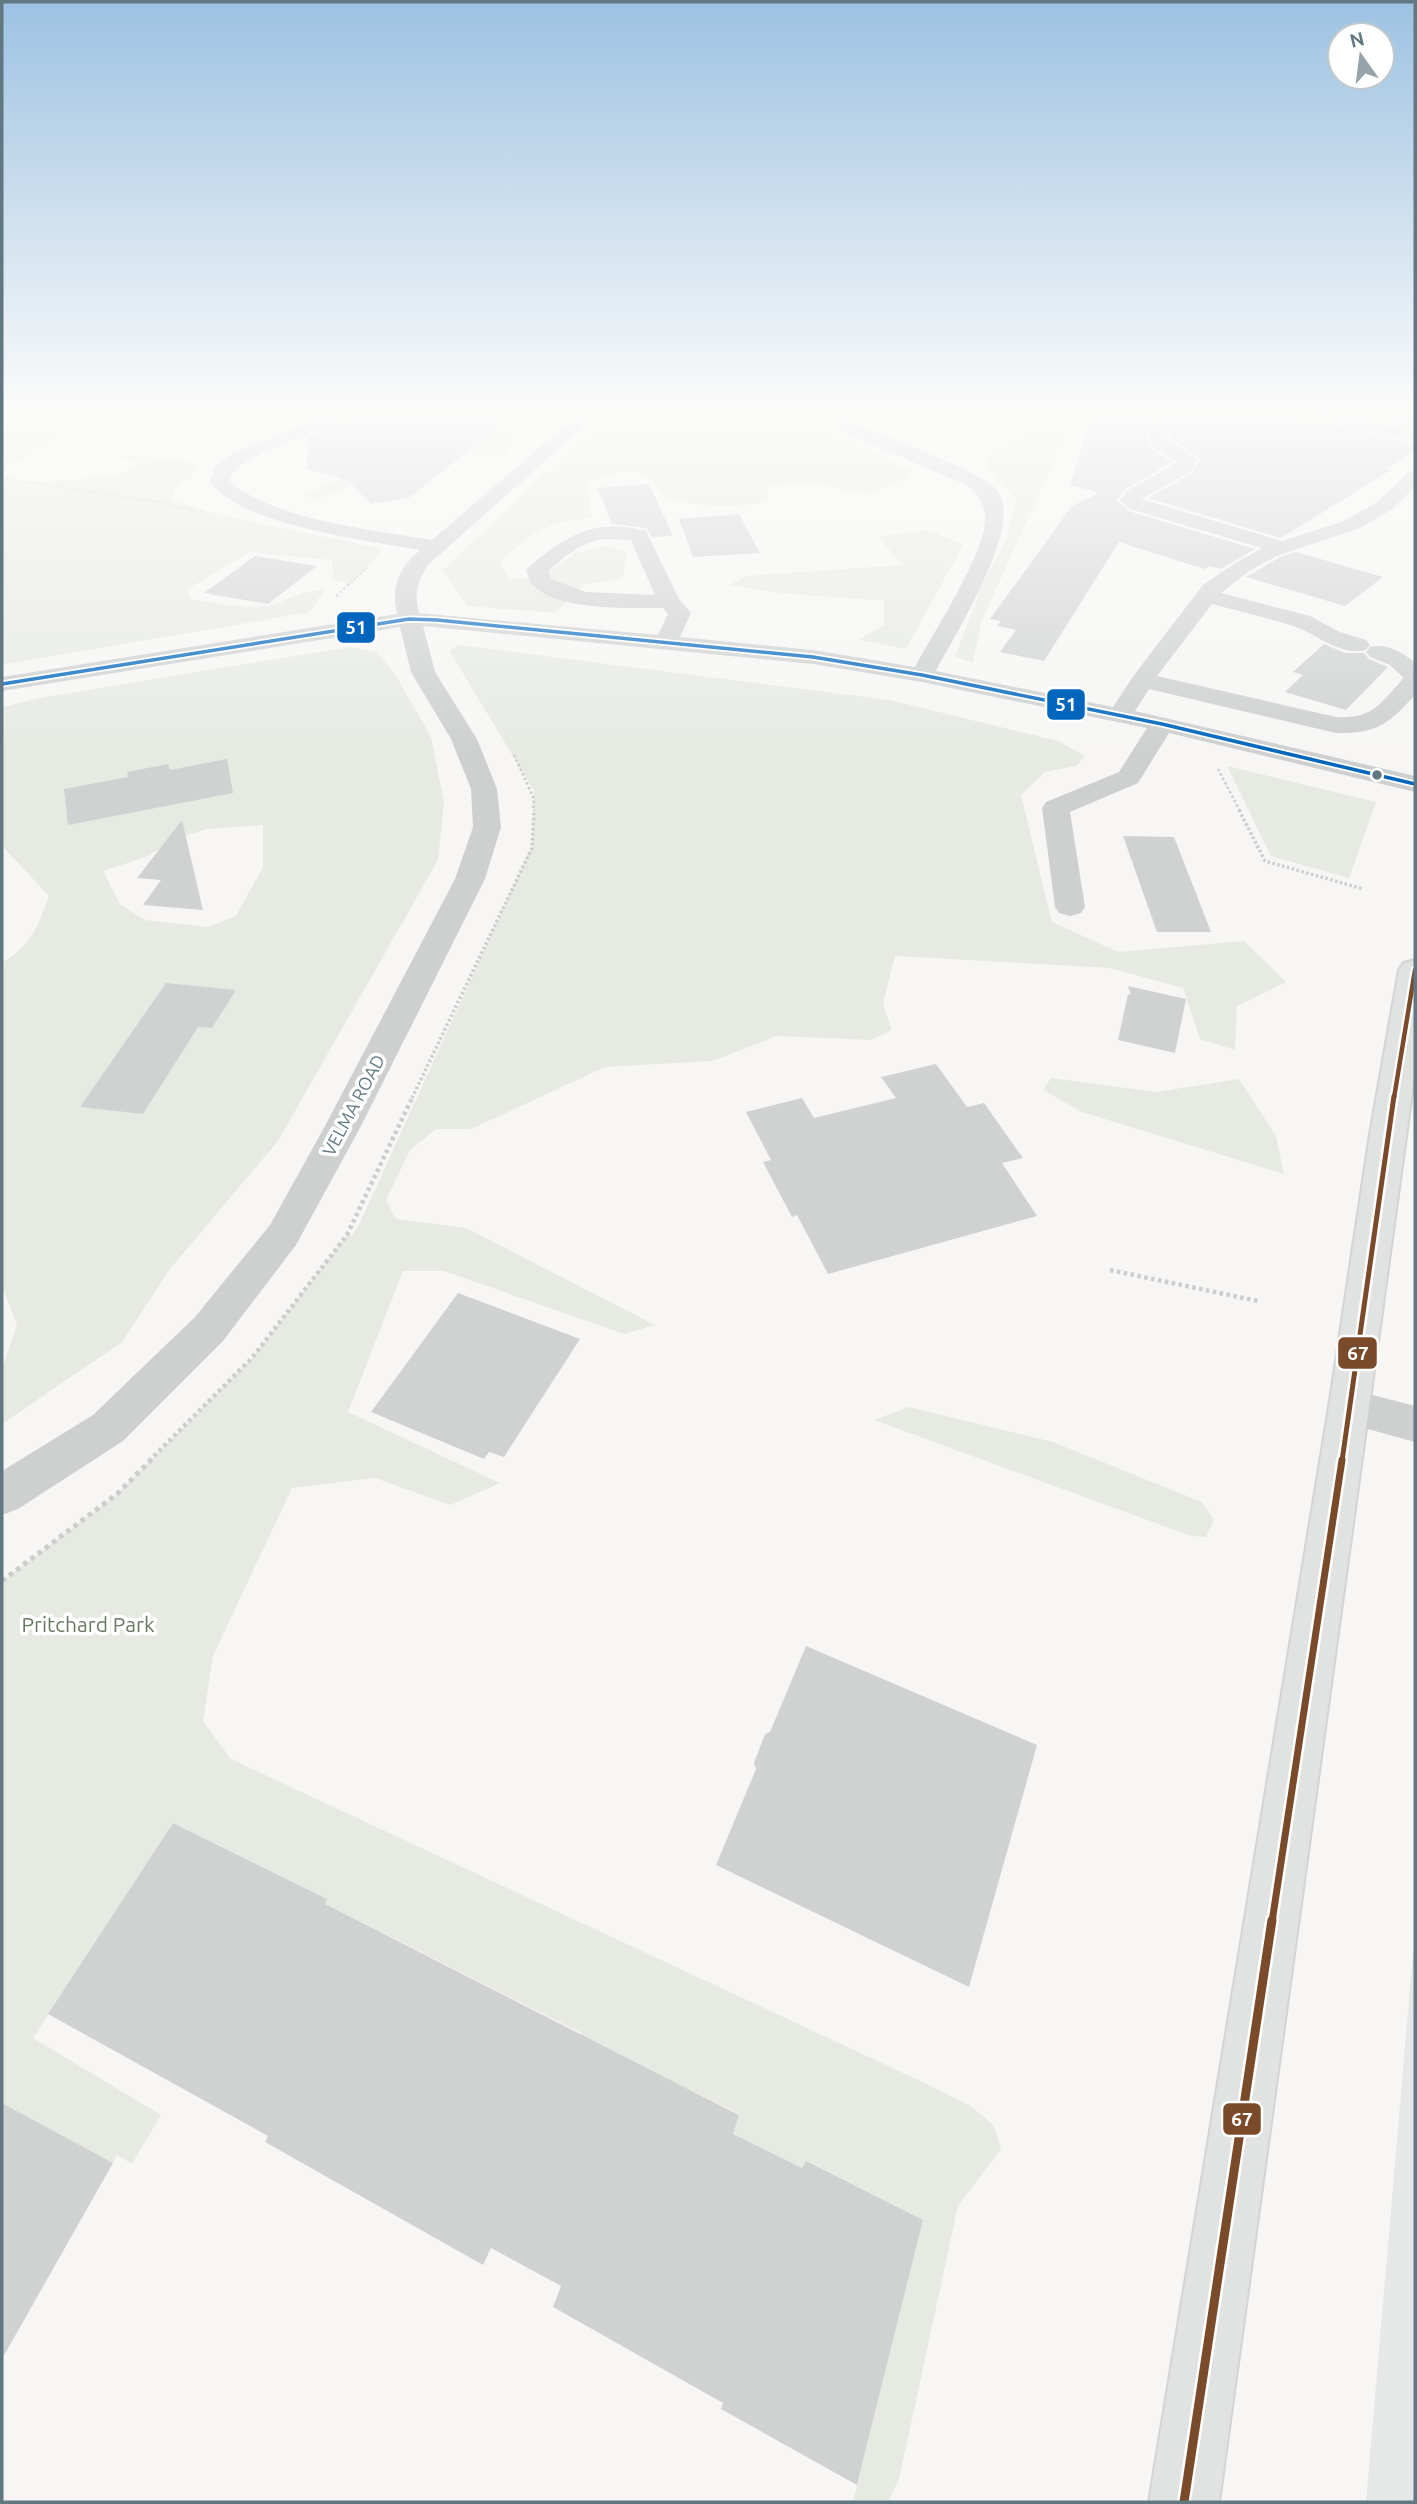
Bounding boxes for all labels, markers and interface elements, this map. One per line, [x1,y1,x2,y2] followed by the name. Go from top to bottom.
[1326,21,1396,91] north arrow
[1347,27,1366,52] text: N
[336,611,376,644] line badge: 51
[345,616,367,638] text: 51
[1046,688,1086,721] line badge: 51
[1055,693,1077,715] text: 51
[1370,768,1384,782] unlabelled marker
[318,1051,388,1159] street label: VELMA ROAD
[1337,1336,1378,1370] line badge: 67
[1347,1342,1369,1364] text: 67
[21,1612,155,1636] park label: Pritchard Park
[1222,2102,1262,2136] line badge: 67
[1231,2108,1253,2130] text: 67

